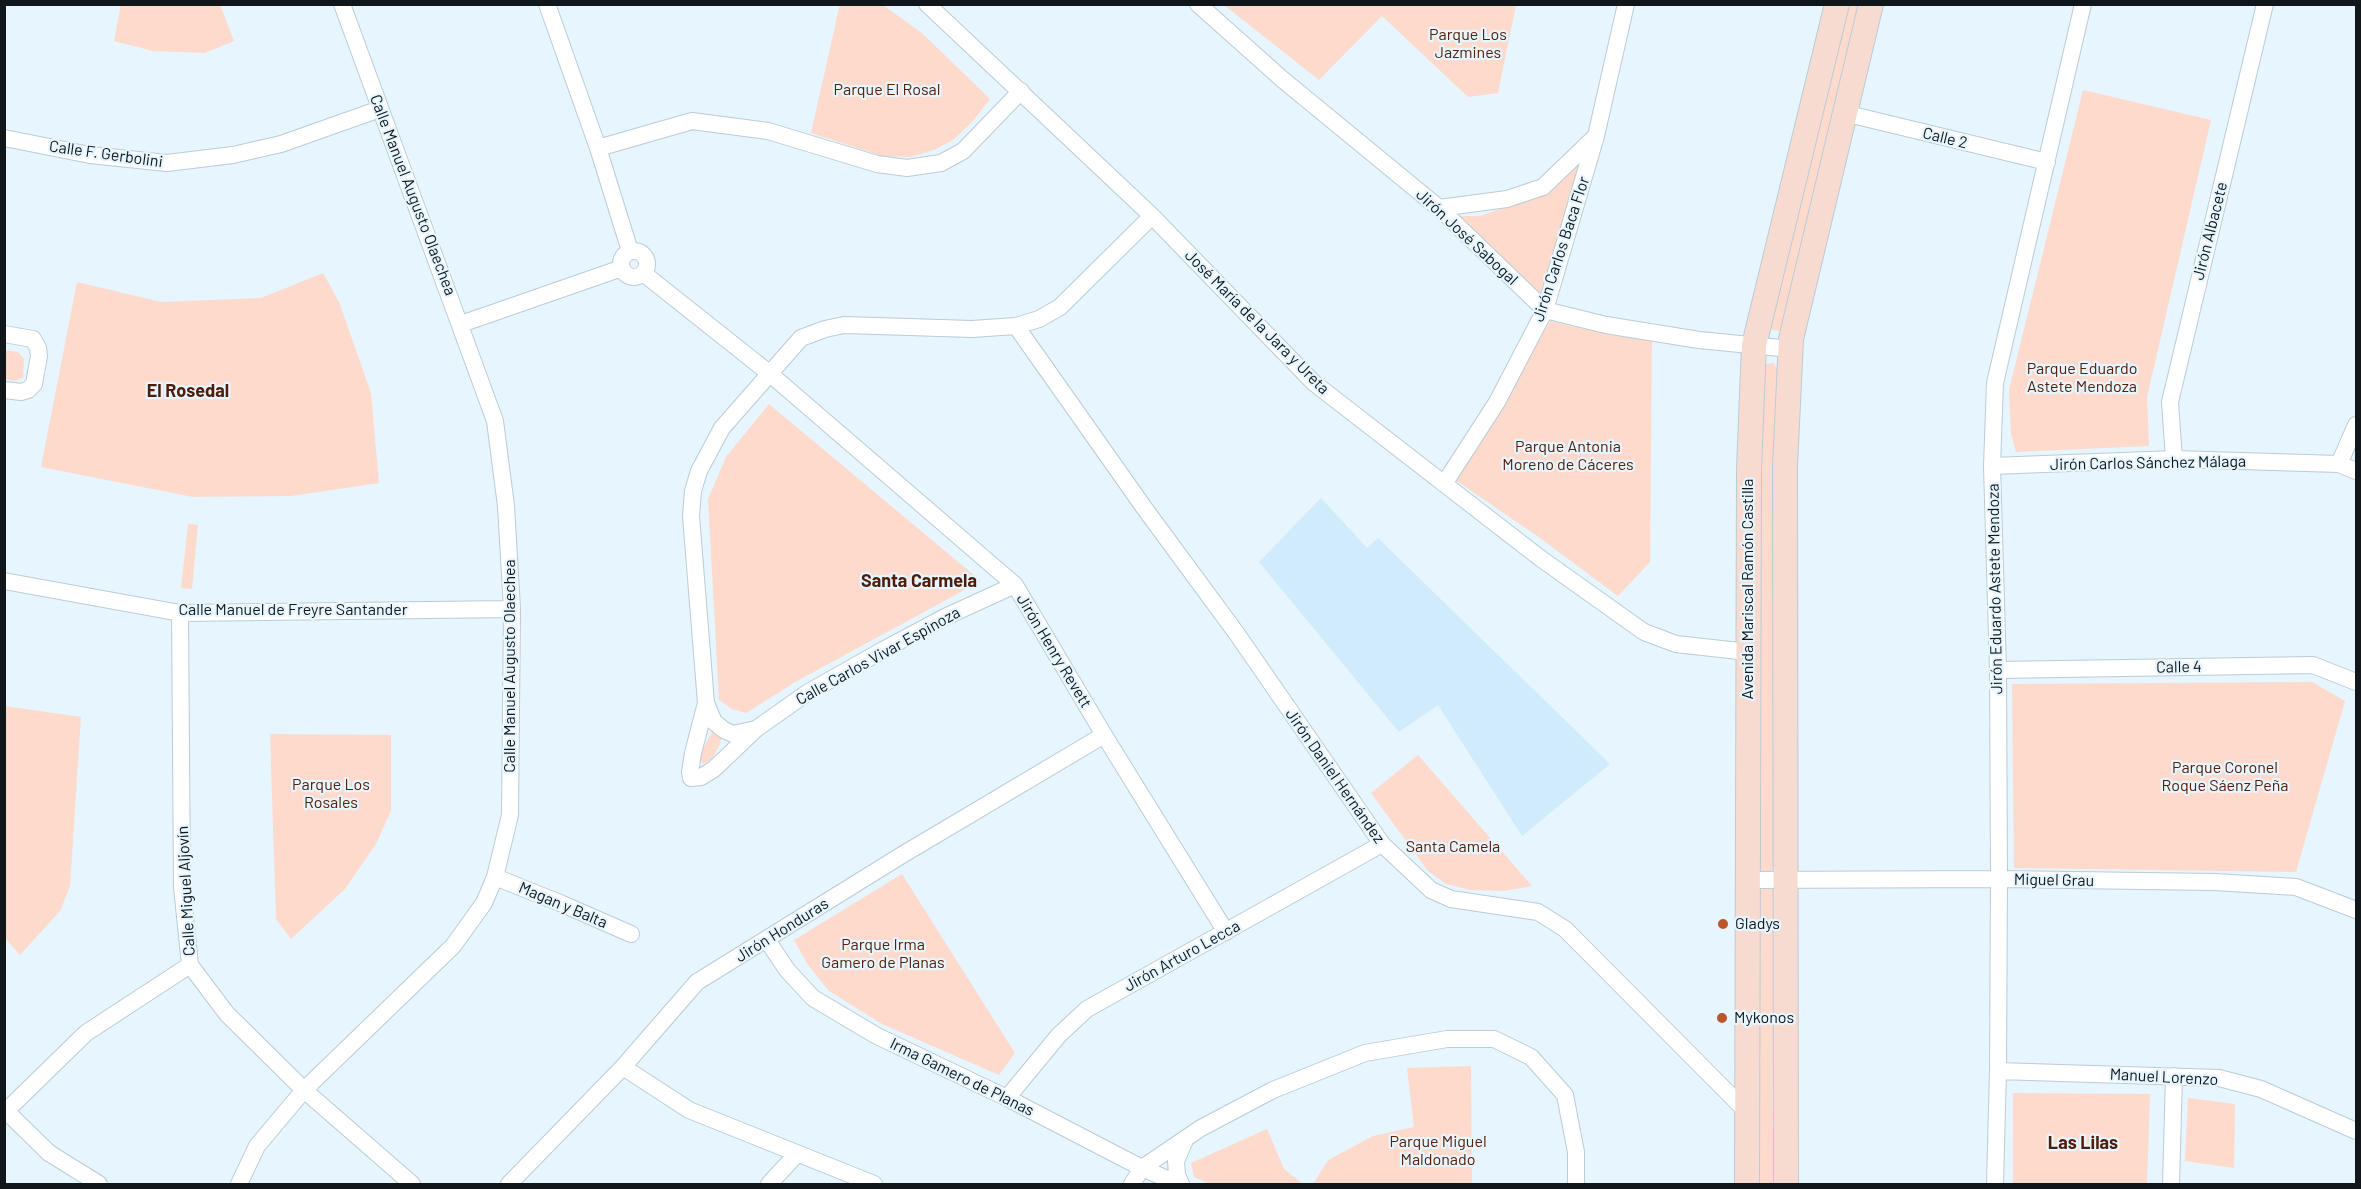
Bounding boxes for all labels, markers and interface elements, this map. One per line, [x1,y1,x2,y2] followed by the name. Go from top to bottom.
[1429,25,1507,63] park label: Parque Los Jazmines
[834,80,940,100] park label: Parque El Rosal
[366,92,460,298] street label: Calle Manuel Augusto Olaechea
[1921,123,1969,153] street label: Calle 2
[48,137,164,171] street label: Calle F. Gerbolini
[1528,174,1594,324] street label: Jirón Carlos Baca Flor
[2189,180,2231,282] street label: Jirón Albacete
[1412,185,1522,289] street label: Jirón José Sabogal
[1181,246,1333,398] street label: José María de la Jara y Ureta
[2027,359,2137,397] park label: Parque Eduardo Astete Mendoza
[147,380,229,402] district label: El Rosedal
[1502,437,1634,475] park label: Parque Antonia Moreno de Cáceres
[2050,452,2246,474] street label: Jirón Carlos Sánchez Málaga
[1738,479,1758,699] street label: Avenida Mariscal Ramón Castilla
[1984,483,2006,695] street label: Jirón Eduardo Astete Mendoza
[500,559,520,773] street label: Calle Manuel Augusto Olaechea
[861,570,977,592] district label: Santa Carmela
[1012,591,1096,711] street label: Jirón Henry Revett
[178,600,408,620] street label: Calle Manuel de Freyre Santander
[793,603,963,709] street label: Calle Carlos Vivar Espinoza
[2156,657,2202,677] street label: Calle 4
[1281,705,1389,847] street label: Jirón Daniel Hernández
[2162,758,2288,796] park label: Parque Coronel Roque Sáenz Peña
[292,775,370,813] park label: Parque Los Rosales
[173,825,199,957] street label: Calle Miguel Aljovín
[1406,837,1500,857] park label: Santa Camela
[2014,870,2094,890] street label: Miguel Grau
[516,878,610,932] street label: Magan y Balta
[732,894,832,966] street label: Jirón Honduras
[1735,914,1780,934] place label: Gladys
[1121,916,1243,996] street label: Jirón Arturo Lecca
[1716,917,1730,931] marker: Gladys
[821,935,945,973] park label: Parque Irma Gamero de Planas
[1734,1008,1794,1028] place label: Mykonos
[1715,1011,1729,1025] marker: Mykonos
[887,1034,1037,1120] street label: Irma Gamero de Planas
[2109,1065,2219,1089] street label: Manuel Lorenzo
[1389,1132,1487,1170] park label: Parque Miguel Maldonado
[2048,1132,2118,1154] district label: Las Lilas

